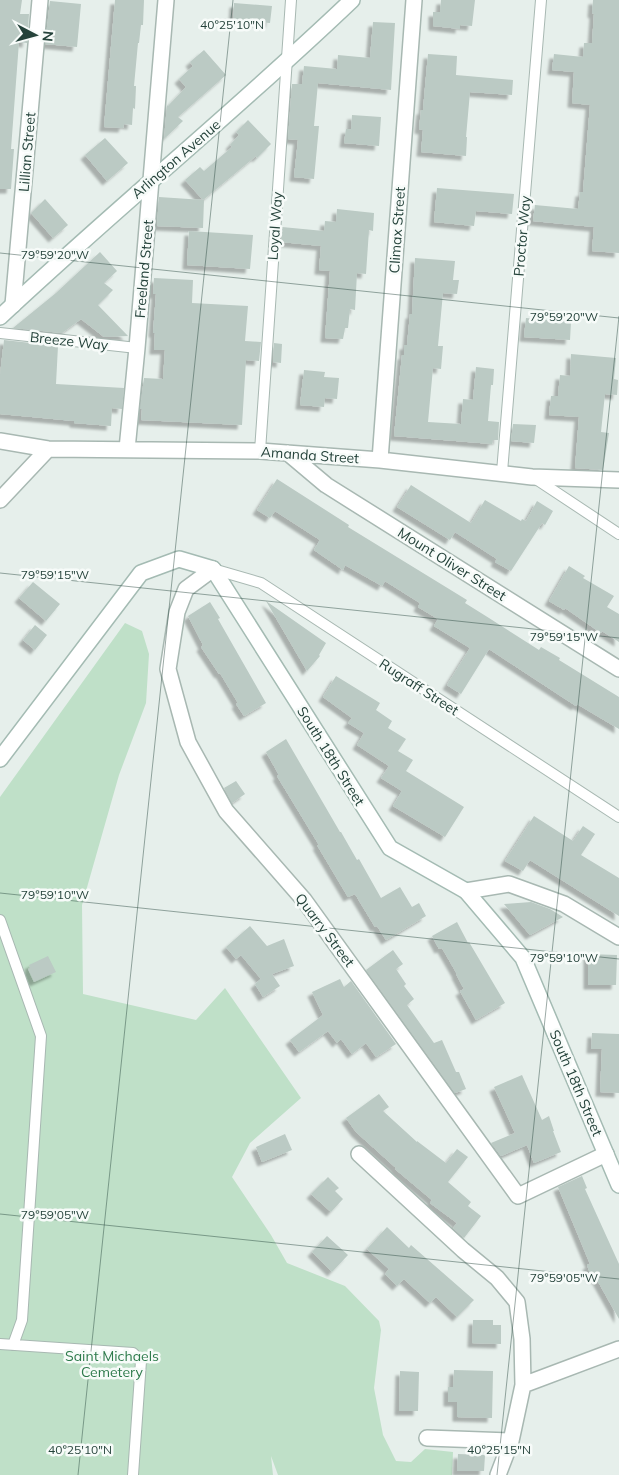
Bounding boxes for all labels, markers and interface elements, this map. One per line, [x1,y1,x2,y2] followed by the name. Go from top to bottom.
[10,10,60,60] north arrow
[200,17,264,32] text: 40°25'10"N
[38,30,57,43] text: N
[15,111,39,193] street label: Lillian Street
[128,115,224,203] street label: Arlington Avenue
[385,186,409,274] street label: Climax Street
[264,191,286,261] street label: Loyal Way
[510,194,535,277] street label: Proctor Way
[131,219,157,319] street label: Freeland Street
[21,247,89,262] text: 79°59'20"W
[530,309,598,324] text: 79°59'20"W
[29,328,110,354] street label: Breeze Way
[260,443,360,467] street label: Amanda Street
[394,523,510,605] street label: Mount Oliver Street
[21,567,89,582] text: 79°59'15"W
[530,629,598,644] text: 79°59'15"W
[376,655,462,719] street label: Rugraff Street
[293,703,369,809] street label: South 18th Street
[21,887,89,902] text: 79°59'10"W
[291,890,359,970] street label: Quarry Street
[530,950,598,965] text: 79°59'10"W
[545,1027,607,1139] street label: South 18th Street
[21,1207,89,1222] text: 79°59'05"W
[530,1270,598,1285] text: 79°59'05"W
[65,1347,159,1381] park label: Saint Michaels Cemetery
[48,1442,112,1457] text: 40°25'10"N
[467,1442,531,1457] text: 40°25'15"N

